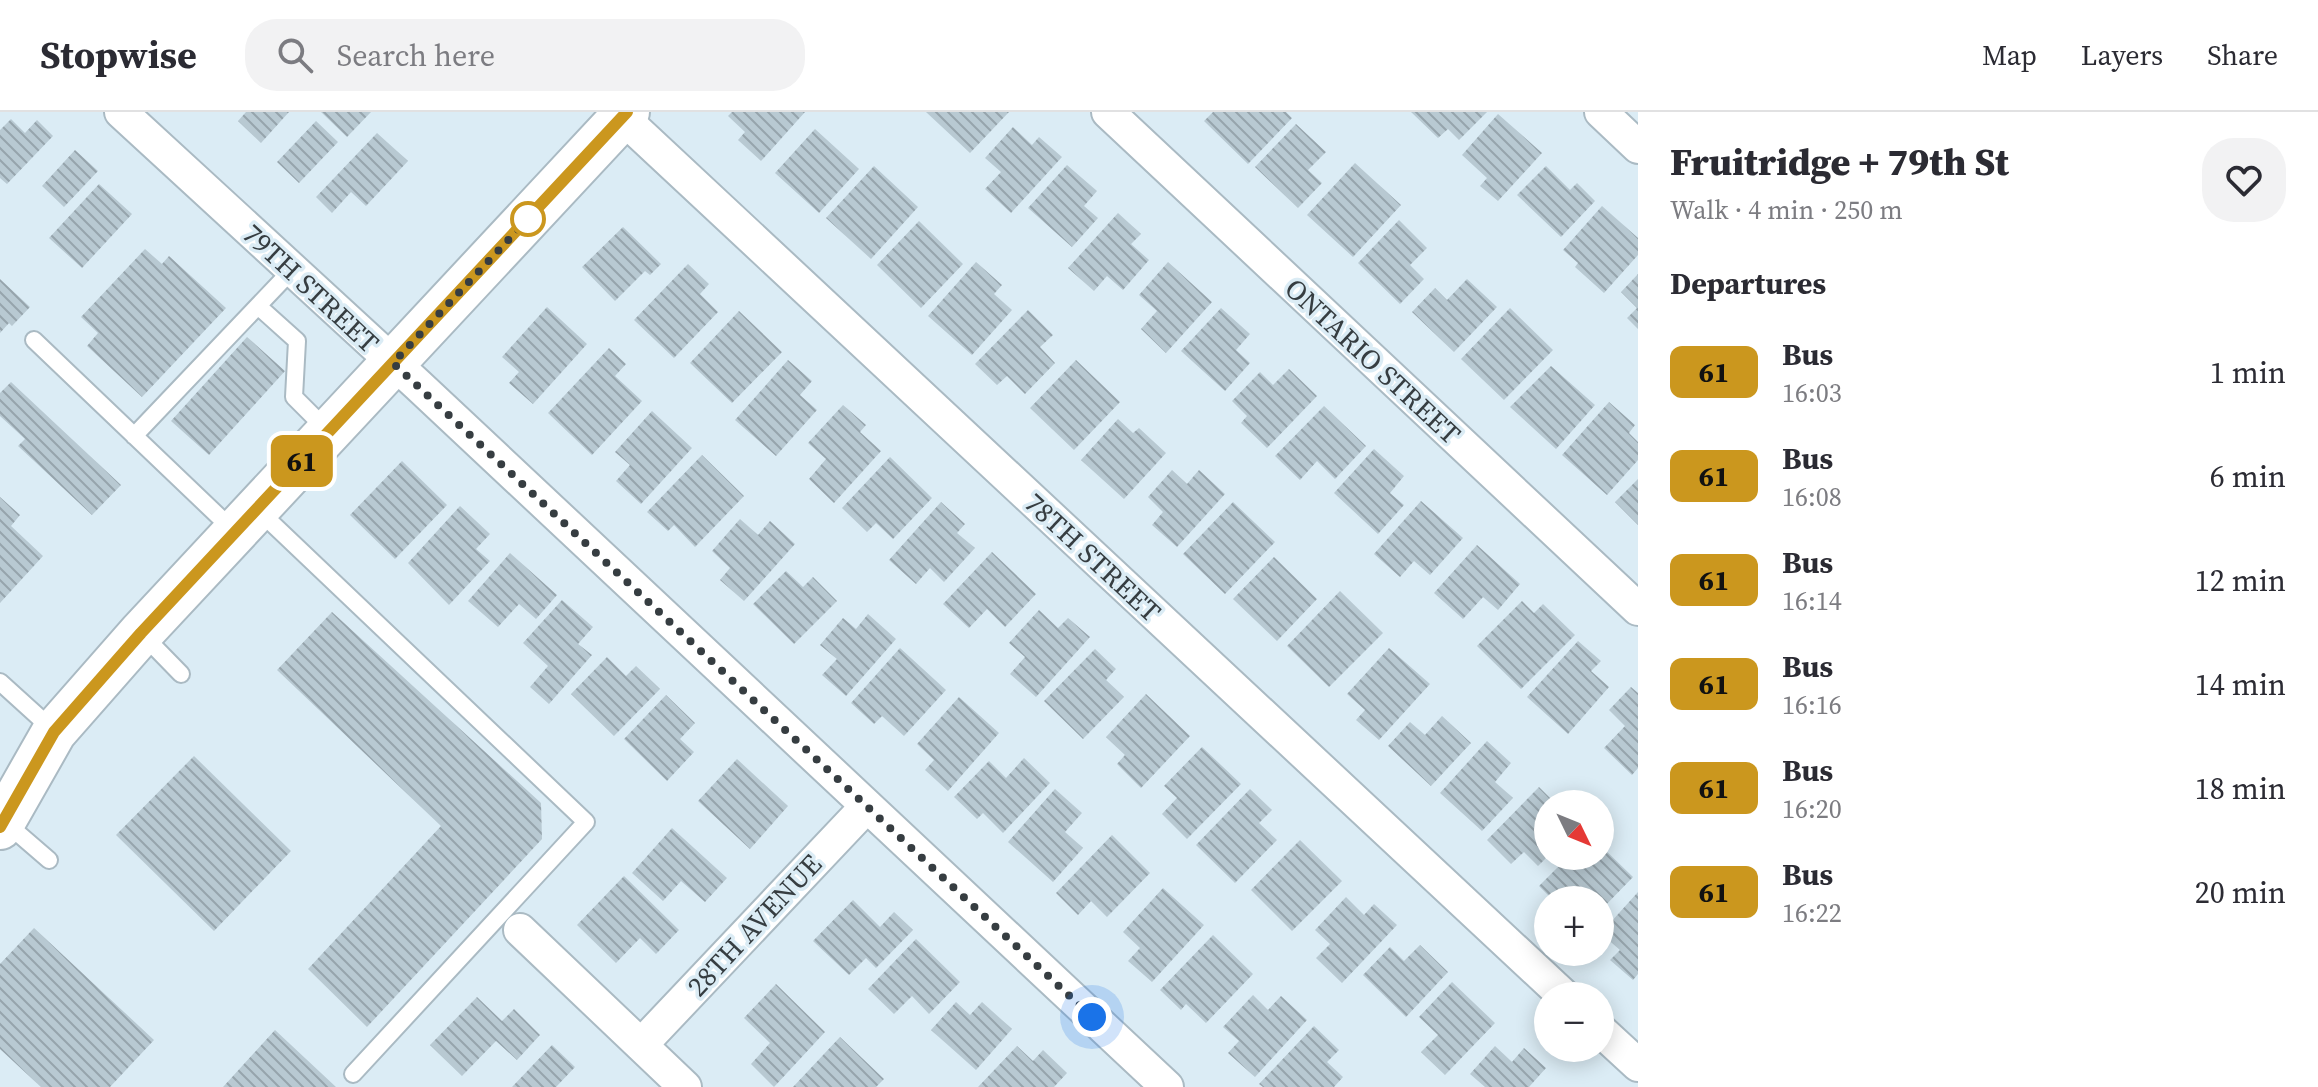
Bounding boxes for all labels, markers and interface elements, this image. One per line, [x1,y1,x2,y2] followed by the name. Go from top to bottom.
[245,19,805,91] search box
[40,29,197,81] text: Stopwise
[273,33,317,77] icon: search
[337,35,495,76] text: Search here
[1982,36,2037,74] text: Map
[2081,36,2163,74] text: Layers
[2207,36,2278,74] text: Share
[1670,136,2009,188] text: Fruitridge + 79th St
[2202,138,2286,222] button: heart
[1670,192,1903,228] text: Walk · 4 min · 250 m
[511,202,545,236] unlabelled marker
[235,215,387,361] street label: 79TH STREET
[1670,263,1826,304] text: Departures
[1277,270,1469,452] street label: ONTARIO STREET
[1782,334,1833,375] text: Bus
[2210,352,2286,393] text: 1 min
[1699,353,1729,391] text: 61
[1782,375,1842,411] text: 16:03
[266,435,338,487] line badge: 61
[1782,438,1833,479] text: Bus
[287,442,317,480] text: 61
[2210,456,2286,497] text: 6 min
[1699,457,1729,495] text: 61
[1782,479,1842,515] text: 16:08
[1017,484,1169,630] street label: 78TH STREET
[1782,542,1833,583] text: Bus
[2195,560,2286,601] text: 12 min
[1699,561,1729,599] text: 61
[1782,583,1842,619] text: 16:14
[1782,646,1833,687] text: Bus
[2195,664,2286,705] text: 14 min
[1699,665,1729,703] text: 61
[1782,687,1842,723] text: 16:16
[1782,750,1833,791] text: Bus
[2195,768,2286,809] text: 18 min
[1699,769,1729,807] text: 61
[1534,790,1614,870] north arrow
[1534,790,1614,1062] map controls
[1782,791,1842,827] text: 16:20
[678,846,830,1004] street label: 28TH AVENUE
[1782,854,1833,895] text: Bus
[2195,872,2286,913] text: 20 min
[1699,873,1729,911] text: 61
[1534,886,1614,966] button: +
[1782,895,1842,931] text: 16:22
[1534,982,1614,1062] button: −
[1072,997,1112,1037] your location

